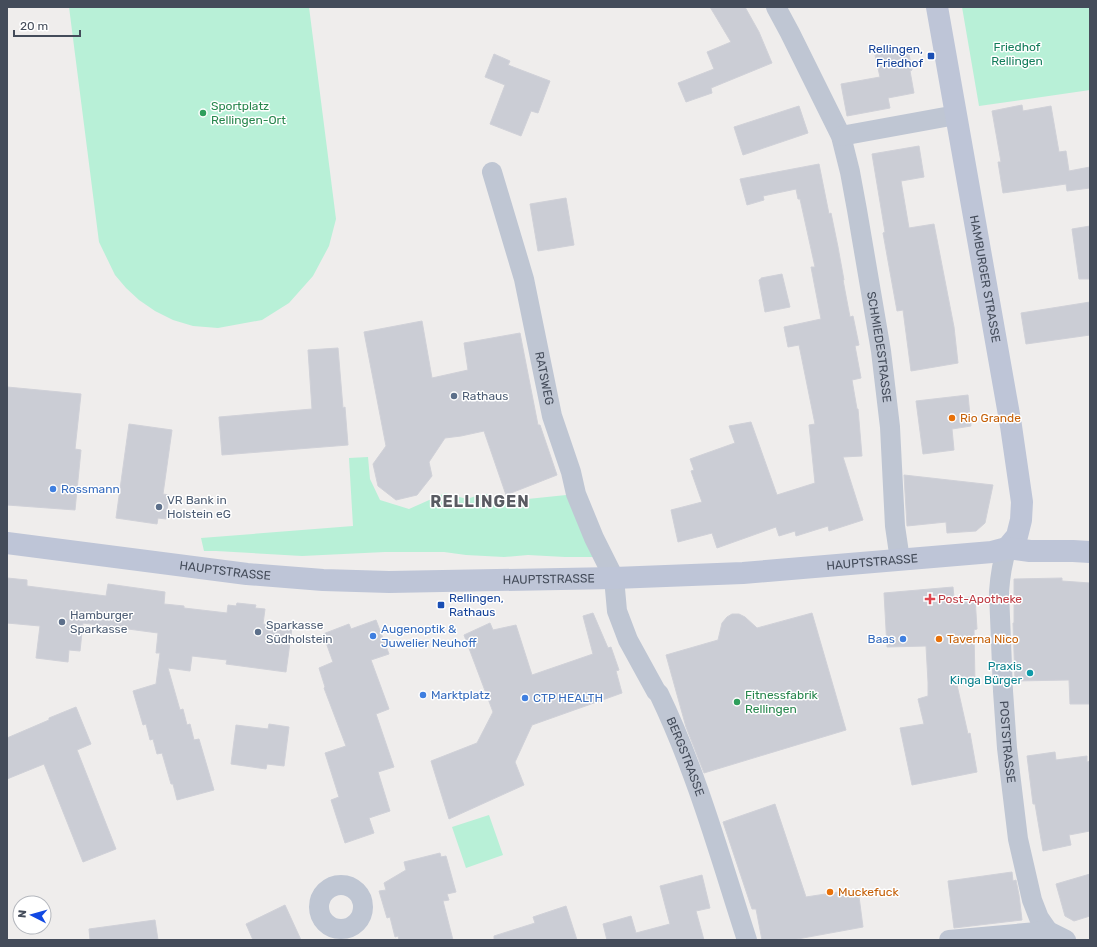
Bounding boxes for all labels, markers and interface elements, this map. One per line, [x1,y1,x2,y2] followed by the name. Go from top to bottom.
[14,12,80,38] scale bar
[20,19,48,33] text: 20 m
[991,40,1043,68] park label: Friedhof Rellingen
[868,42,923,70] place label: Rellingen, Friedhof
[926,51,936,61] marker: Rellingen, Friedhof
[211,99,286,127] place label: Sportplatz Rellingen-Ort
[198,108,208,118] marker: Sportplatz Rellingen-Ort
[967,214,1003,344] street label: HAMBURGER STRASSE
[864,290,894,403] street label: SCHMIEDESTRASSE
[532,350,557,406] street label: RATSWEG
[462,389,508,403] place label: Rathaus
[449,391,459,401] marker: Rathaus
[960,411,1021,425] place label: Rio Grande
[947,413,957,423] marker: Rio Grande
[61,482,120,496] place label: Rossmann
[48,484,58,494] marker: Rossmann
[430,492,530,511] district label: RELLINGEN
[167,493,231,521] place label: VR Bank in Holstein eG
[154,502,164,512] marker: VR Bank in Holstein eG
[826,551,919,573] street label: HAUPTSTRASSE
[179,558,271,583] street label: HAUPTSTRASSE
[503,571,595,587] street label: HAUPTSTRASSE
[449,591,504,619] place label: Rellingen, Rathaus
[938,592,1022,606] place label: Post-Apotheke
[925,594,935,604] marker: Post-Apotheke
[436,600,446,610] marker: Rellingen, Rathaus
[70,608,134,636] place label: Hamburger Sparkasse
[57,617,67,627] marker: Hamburger Sparkasse
[266,618,333,646] place label: Sparkasse Südholstein
[381,622,477,650] place label: Augenoptik & Juwelier Neuhoff
[253,627,263,637] marker: Sparkasse Südholstein
[368,631,378,641] marker: Augenoptik & Juwelier Neuhoff
[868,632,895,646] place label: Baas
[947,632,1019,646] place label: Taverna Nico
[898,634,908,644] marker: Baas
[934,634,944,644] marker: Taverna Nico
[950,659,1022,687] place label: Praxis Kinga Bürger
[1025,668,1035,678] marker: Praxis Kinga Bürger
[431,688,490,702] place label: Marktplatz
[745,688,819,716] place label: Fitnessfabrik Rellingen
[418,690,428,700] marker: Marktplatz
[533,691,603,705] place label: CTP HEALTH
[520,693,530,703] marker: CTP HEALTH
[732,697,742,707] marker: Fitnessfabrik Rellingen
[997,700,1018,784] street label: POSTSTRASSE
[664,715,707,798] street label: BERGSTRASSE
[838,885,899,899] place label: Muckefuck
[825,887,835,897] marker: Muckefuck
[12,895,52,935] north arrow
[16,909,29,919] text: N

